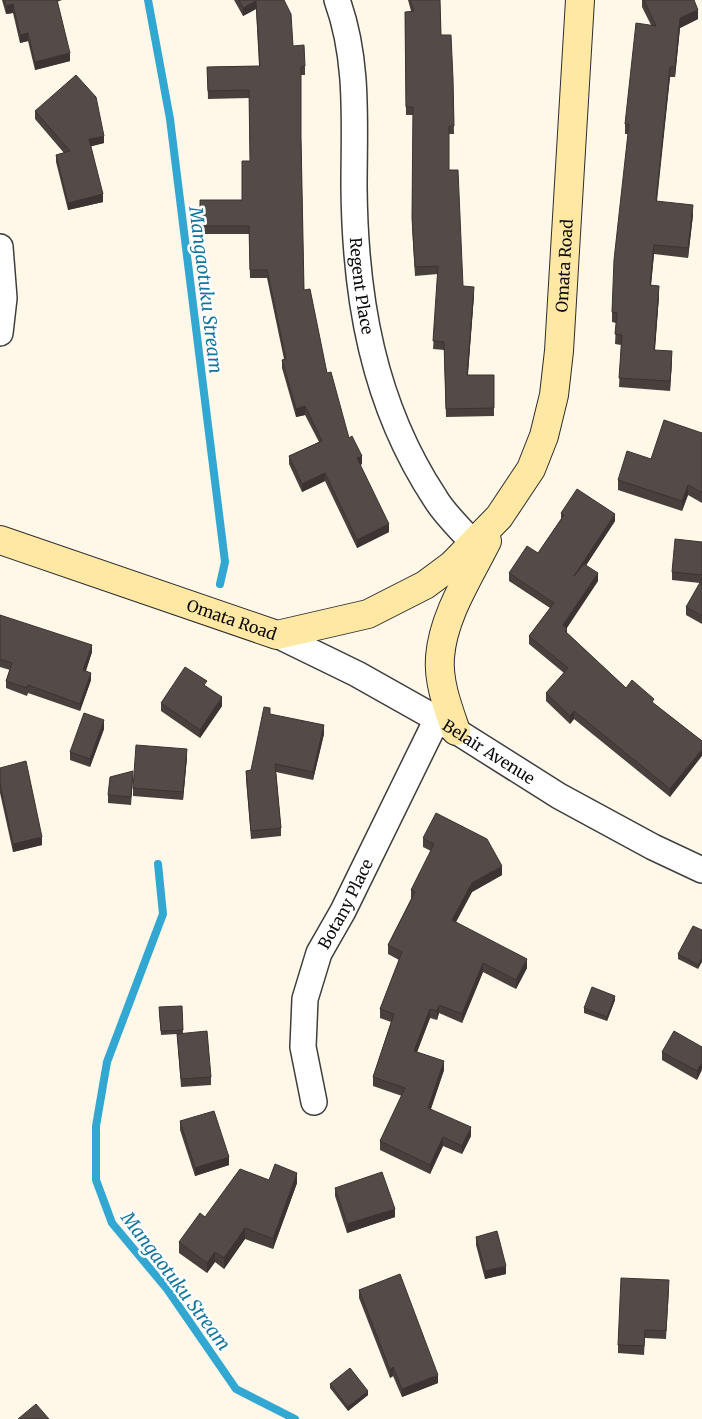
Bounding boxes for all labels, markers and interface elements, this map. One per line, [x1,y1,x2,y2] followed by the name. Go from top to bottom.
[184,204,228,375] water label: Mangaotuku Stream
[551,218,577,313] street label: Omata Road
[346,237,378,336] street label: Regent Place
[184,595,280,644] street label: Omata Road
[439,715,539,788] street label: Belair Avenue
[313,856,377,952] street label: Botany Place
[116,1206,236,1355] water label: Mangaotuku Stream

